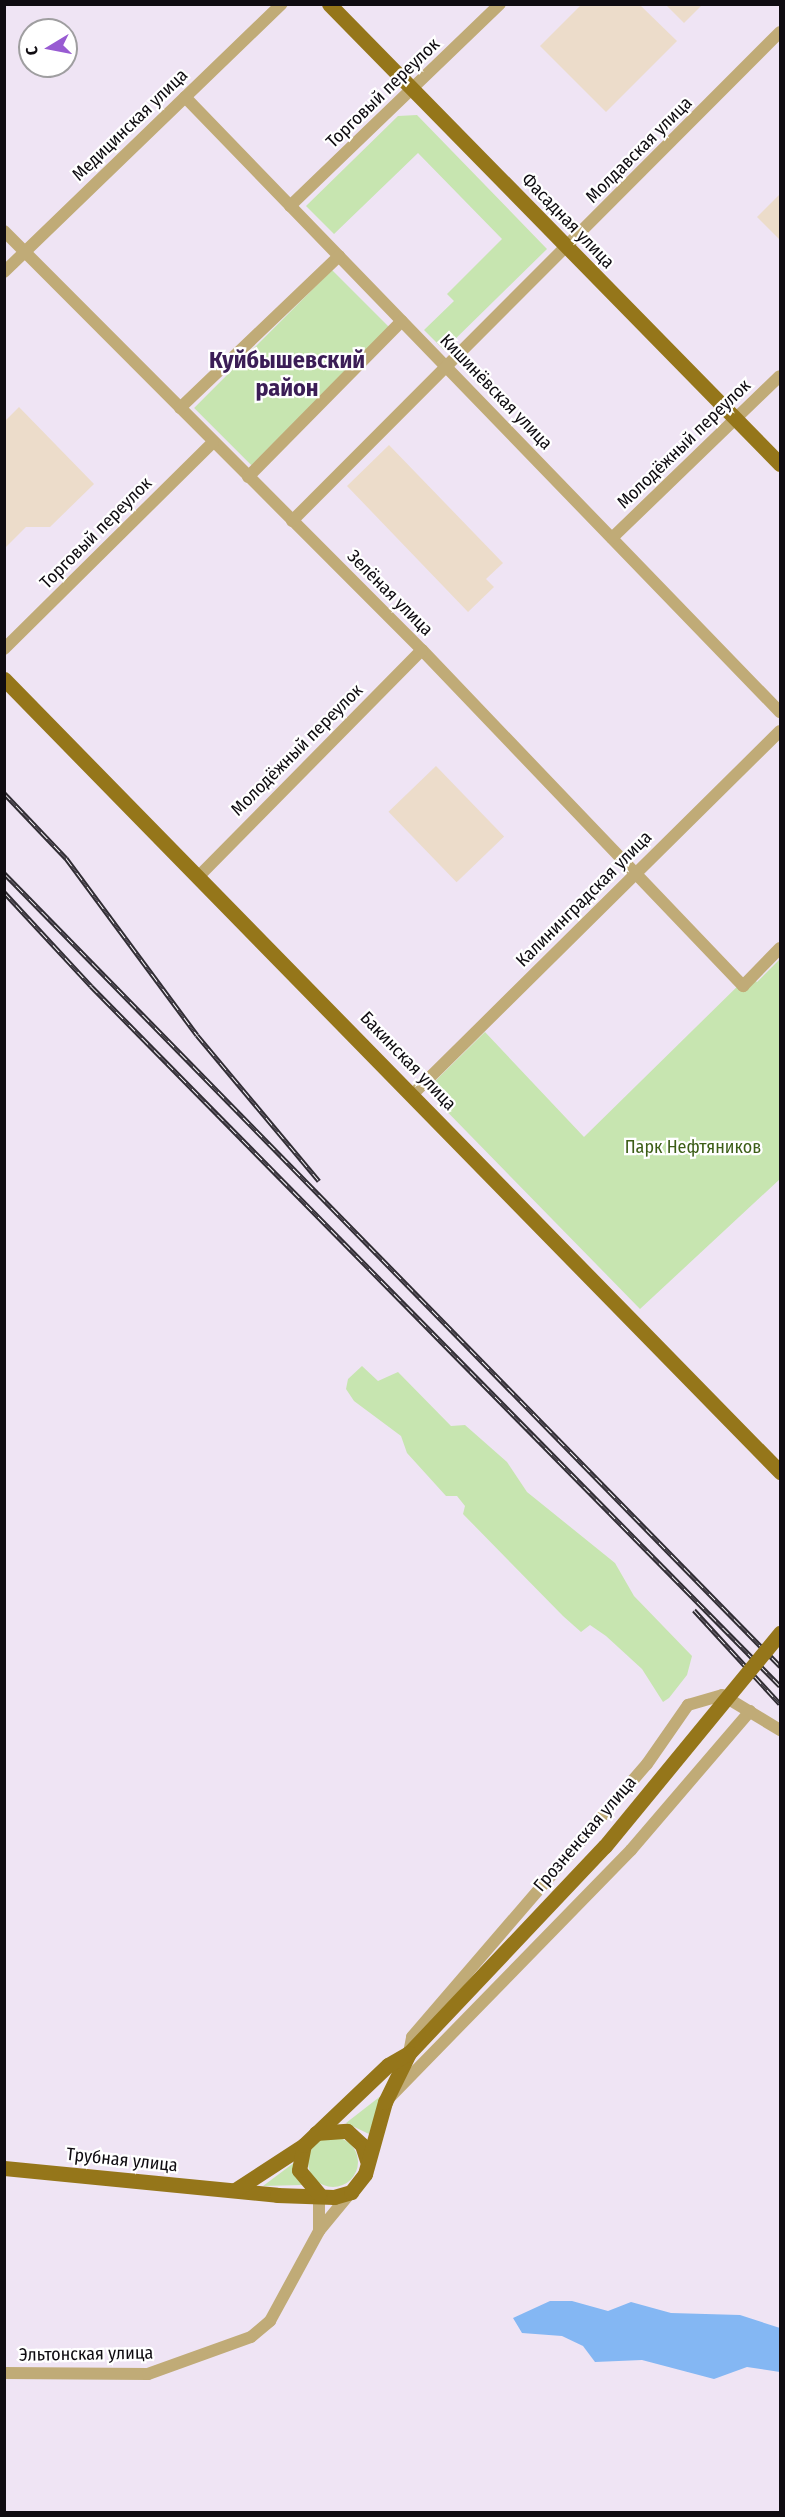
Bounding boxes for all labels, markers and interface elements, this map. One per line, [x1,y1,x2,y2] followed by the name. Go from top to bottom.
[18,18,78,78] north arrow
[322,33,444,153] street label: Торговый переулок
[22,45,42,57] text: С
[68,64,192,186] street label: Медицинская улица
[581,92,697,208] street label: Молдавская улица
[517,169,619,273] street label: Фасадная улица
[435,330,557,454] street label: Кишинёвская улица
[209,347,365,403] district label: Куйбышевский район
[613,375,755,513] street label: Молодёжный переулок
[36,473,156,593] street label: Торговый переулок
[343,546,437,640] street label: Зелёная улица
[227,680,367,820] street label: Молодёжный переулок
[512,827,656,971] street label: Калининградская улица
[355,1007,461,1115] street label: Бакинская улица
[625,1136,761,1158] park label: Парк Нефтяников
[529,1772,641,1896] street label: Грозненская улица
[65,2143,179,2177] street label: Трубная улица
[19,2342,153,2366] street label: Эльтонская улица

